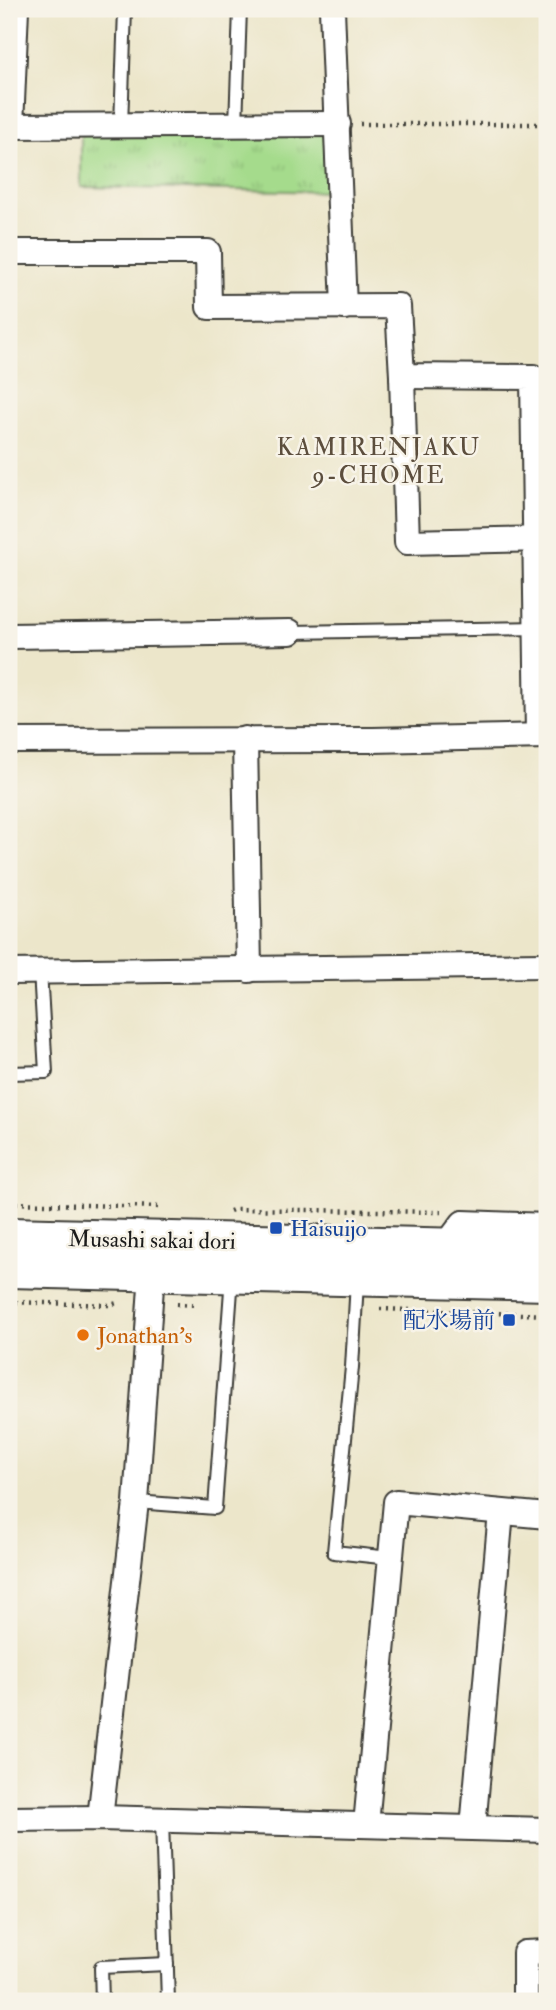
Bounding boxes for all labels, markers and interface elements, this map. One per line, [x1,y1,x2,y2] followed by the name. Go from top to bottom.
[277,432,481,491] district label: KAMIRENJAKU 9-CHOME
[290,1214,367,1243] place label: Haisuijo
[268,1220,284,1236] marker: Haisuijo
[68,1224,236,1256] street label: Musashi sakai dori
[403,1306,495,1335] place label: 配水場前
[501,1312,517,1328] marker: 配水場前
[96,1321,193,1350] place label: Jonathan's
[75,1327,91,1343] marker: Jonathan's

